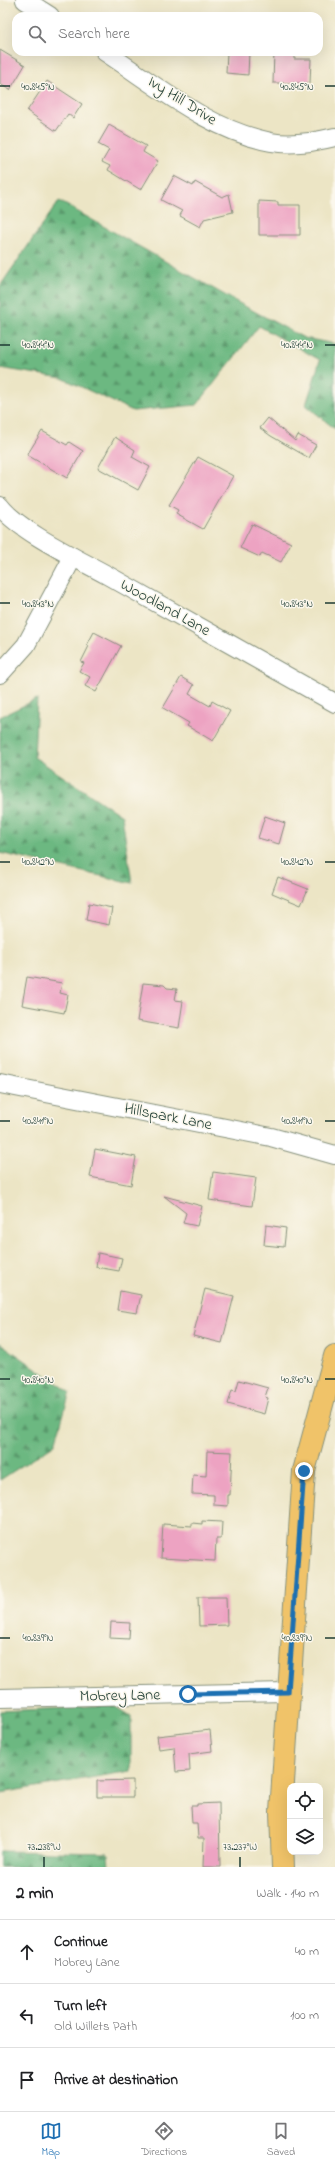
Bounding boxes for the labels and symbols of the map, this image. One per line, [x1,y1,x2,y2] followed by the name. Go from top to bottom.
[143,70,222,132] street label: Ivy Hill Drive
[21,80,55,95] text: 40.845°N
[280,80,314,95] text: 40.845°N
[22,338,54,353] text: 40.844°N
[281,338,313,353] text: 40.844°N
[116,573,215,643] street label: Woodland Lane
[22,597,54,612] text: 40.843°N
[281,597,313,612] text: 40.843°N
[22,855,55,870] text: 40.842°N
[281,855,314,870] text: 40.842°N
[122,1097,215,1137] street label: Hillspark Lane
[23,1114,54,1129] text: 40.841°N
[282,1114,313,1129] text: 40.841°N
[22,1373,54,1388] text: 40.840°N
[281,1373,313,1388] text: 40.840°N
[295,1462,313,1480] route end
[23,1631,54,1646] text: 40.839°N
[282,1631,313,1646] text: 40.839°N
[79,1683,161,1709] street label: Mobrey Lane
[179,1685,197,1703] route start
[27,1840,61,1855] text: 73.238°W
[223,1840,257,1855] text: 73.237°W

